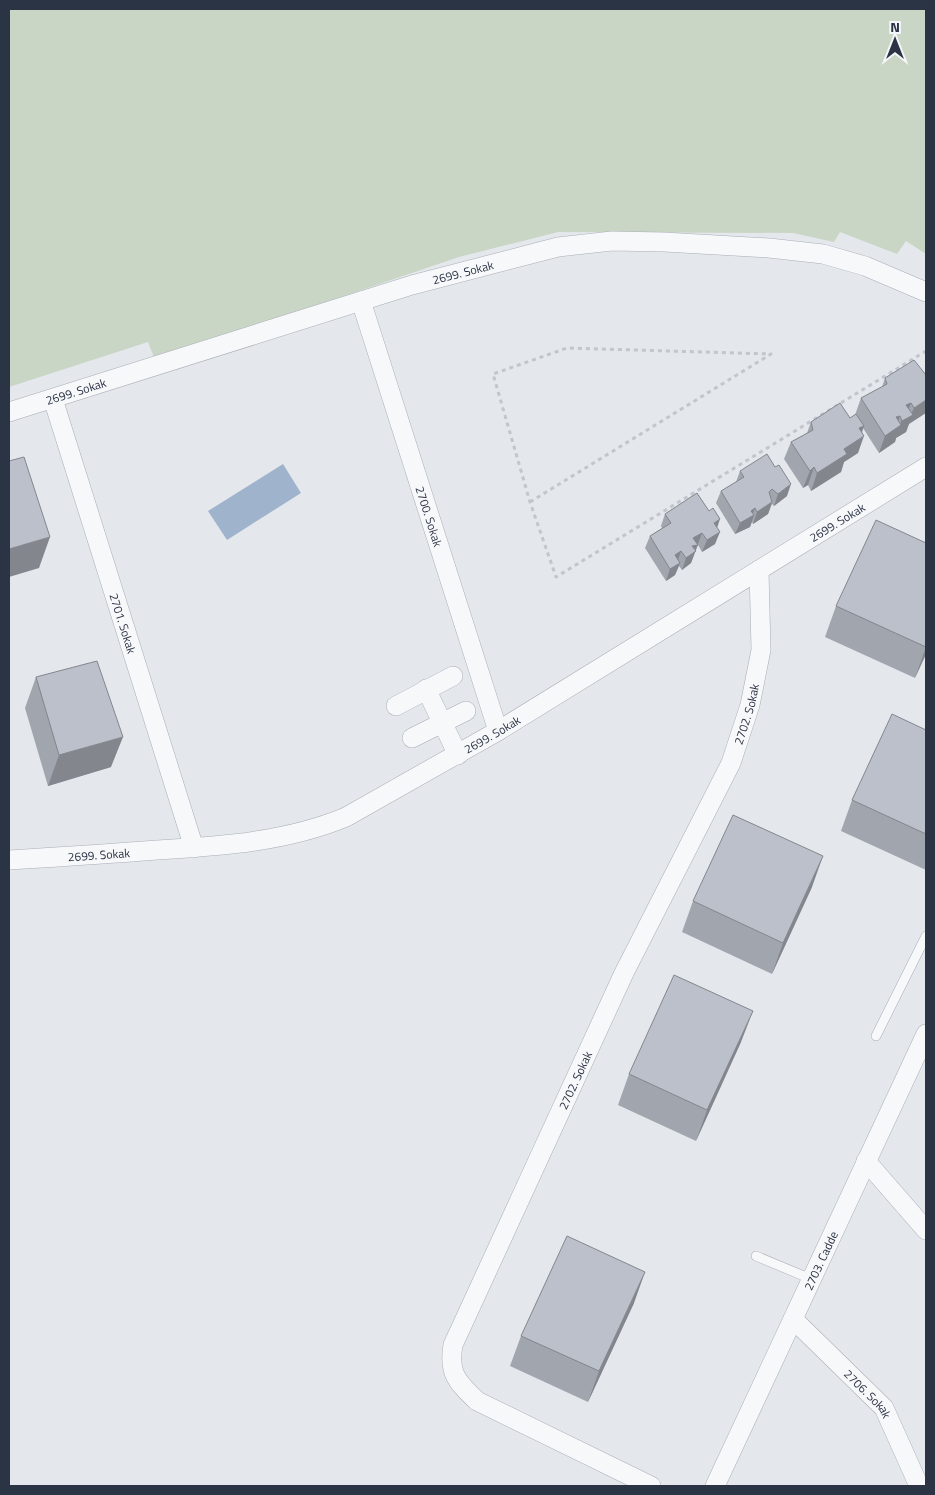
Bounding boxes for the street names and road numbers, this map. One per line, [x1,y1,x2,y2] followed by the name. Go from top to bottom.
[430,255,496,289] street label: 2699. Sokak
[43,372,109,409] street label: 2699. Sokak
[411,484,448,549] street label: 2700. Sokak
[805,497,869,546] street label: 2699. Sokak
[105,591,142,656] street label: 2701. Sokak
[728,682,764,747] street label: 2702. Sokak
[460,710,524,758] street label: 2699. Sokak
[67,843,131,866] street label: 2699. Sokak
[553,1047,597,1112] street label: 2702. Sokak
[798,1228,842,1293] street label: 2703. Cadde
[840,1364,897,1421] street label: 2706. Sokak

